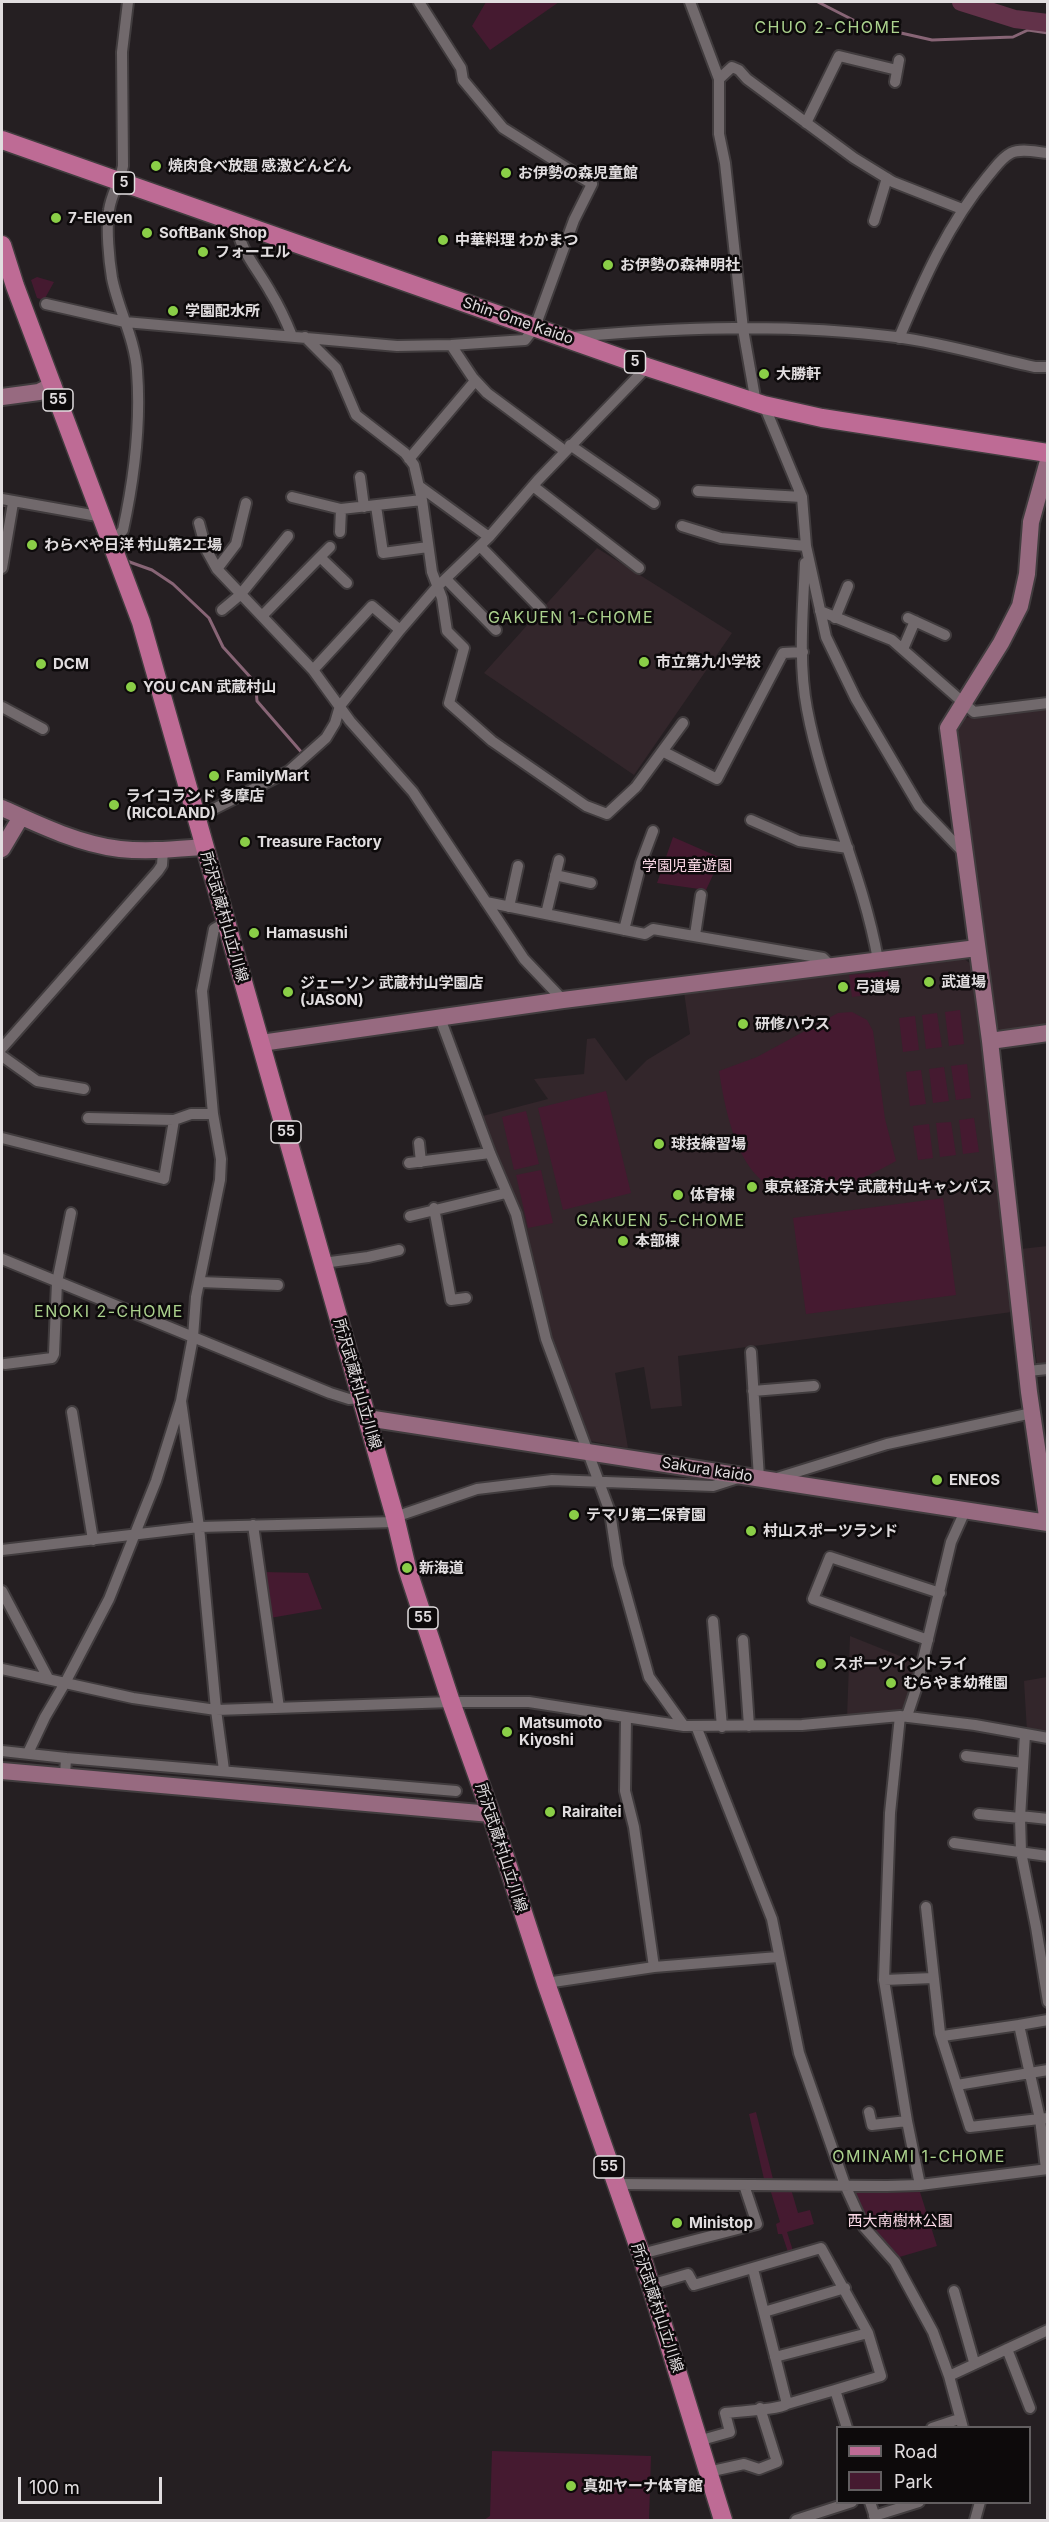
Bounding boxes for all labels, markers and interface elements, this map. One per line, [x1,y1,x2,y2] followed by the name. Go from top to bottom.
[754,18,902,38] district label: CHUO 2-CHOME
[168,157,352,175] place label: 焼肉食べ放題 感激どんどん
[149,159,163,173] marker: 焼肉食べ放題 感激どんどん
[518,164,638,182] place label: お伊勢の森児童館
[499,166,513,180] marker: お伊勢の森児童館
[114,172,134,194] road number: 5
[68,209,133,227] place label: 7-Eleven
[49,211,63,225] marker: 7-Eleven
[159,224,267,242] place label: SoftBank Shop
[140,226,154,240] marker: SoftBank Shop
[455,231,579,249] place label: 中華料理 わかまつ
[436,233,450,247] marker: 中華料理 わかまつ
[215,243,290,261] place label: フォーエル
[196,245,210,259] marker: フォーエル
[620,256,740,274] place label: お伊勢の森神明社
[601,258,615,272] marker: お伊勢の森神明社
[460,294,576,348] street label: Shin-Ome Kaido
[185,302,260,320] place label: 学園配水所
[166,304,180,318] marker: 学園配水所
[624,351,646,373] road number: 5
[776,365,821,383] place label: 大勝軒
[757,367,771,381] marker: 大勝軒
[43,389,73,411] road number: 55
[44,536,222,554] place label: わらべや日洋 村山第2工場
[25,538,39,552] marker: わらべや日洋 村山第2工場
[488,608,654,628] district label: GAKUEN 1-CHOME
[656,653,761,671] place label: 市立第九小学校
[53,655,89,673] place label: DCM
[637,655,651,669] marker: 市立第九小学校
[34,657,48,671] marker: DCM
[143,678,276,696] place label: YOU CAN 武蔵村山
[124,680,138,694] marker: YOU CAN 武蔵村山
[226,767,309,785] place label: FamilyMart
[207,769,221,783] marker: FamilyMart
[126,787,265,822] place label: ライコランド 多摩店 (RICOLAND)
[107,798,121,812] marker: ライコランド 多摩店 (RICOLAND)
[257,833,382,851] place label: Treasure Factory
[238,835,252,849] marker: Treasure Factory
[197,850,251,984] street label: 所沢武蔵村山立川線
[642,857,732,875] park label: 学園児童遊園
[266,924,348,942] place label: Hamasushi
[247,926,261,940] marker: Hamasushi
[941,973,986,991] place label: 武道場
[300,974,484,1009] place label: ジェーソン 武蔵村山学園店 (JASON)
[922,975,936,989] marker: 武道場
[855,978,900,996] place label: 弓道場
[836,980,850,994] marker: 弓道場
[281,985,295,999] marker: ジェーソン 武蔵村山学園店 (JASON)
[755,1015,830,1033] place label: 研修ハウス
[736,1017,750,1031] marker: 研修ハウス
[271,1121,301,1143] road number: 55
[671,1135,746,1153] place label: 球技練習場
[652,1137,666,1151] marker: 球技練習場
[764,1178,993,1196] place label: 東京経済大学 武蔵村山キャンパス
[745,1180,759,1194] marker: 東京経済大学 武蔵村山キャンパス
[690,1186,735,1204] place label: 体育棟
[671,1188,685,1202] marker: 体育棟
[576,1211,746,1231] district label: GAKUEN 5-CHOME
[635,1232,680,1250] place label: 本部棟
[616,1234,630,1248] marker: 本部棟
[34,1302,184,1322] district label: ENOKI 2-CHOME
[330,1317,384,1451] street label: 所沢武蔵村山立川線
[660,1454,754,1486] street label: Sakura kaido
[949,1471,1000,1489] place label: ENEOS
[930,1473,944,1487] marker: ENEOS
[586,1506,706,1524] place label: テマリ第二保育園
[567,1508,581,1522] marker: テマリ第二保育園
[763,1522,898,1540] place label: 村山スポーツランド
[744,1524,758,1538] marker: 村山スポーツランド
[419,1559,464,1577] place label: 新海道
[400,1561,414,1575] marker: 新海道
[408,1607,438,1629] road number: 55
[833,1655,968,1673] place label: スポーツイントライ
[814,1657,828,1671] marker: スポーツイントライ
[903,1674,1008,1692] place label: むらやま幼稚園
[884,1676,898,1690] marker: むらやま幼稚園
[519,1714,602,1749] place label: Matsumoto Kiyoshi
[500,1725,514,1739] marker: Matsumoto Kiyoshi
[472,1781,530,1915] street label: 所沢武蔵村山立川線
[562,1803,622,1821] place label: Rairaitei
[543,1805,557,1819] marker: Rairaitei
[832,2147,1006,2167] district label: OMINAMI 1-CHOME
[594,2156,624,2178] road number: 55
[848,2212,952,2230] park label: 西大南樹林公園
[689,2214,753,2232] place label: Ministop
[670,2216,684,2230] marker: Ministop
[628,2241,686,2375] street label: 所沢武蔵村山立川線
[836,2426,1031,2504] legend
[894,2441,937,2462] text: Road
[21,2465,165,2503] scale bar
[894,2471,933,2492] text: Park
[29,2477,80,2498] text: 100 m
[583,2477,703,2495] place label: 真如ヤーナ体育館
[564,2479,578,2493] marker: 真如ヤーナ体育館

